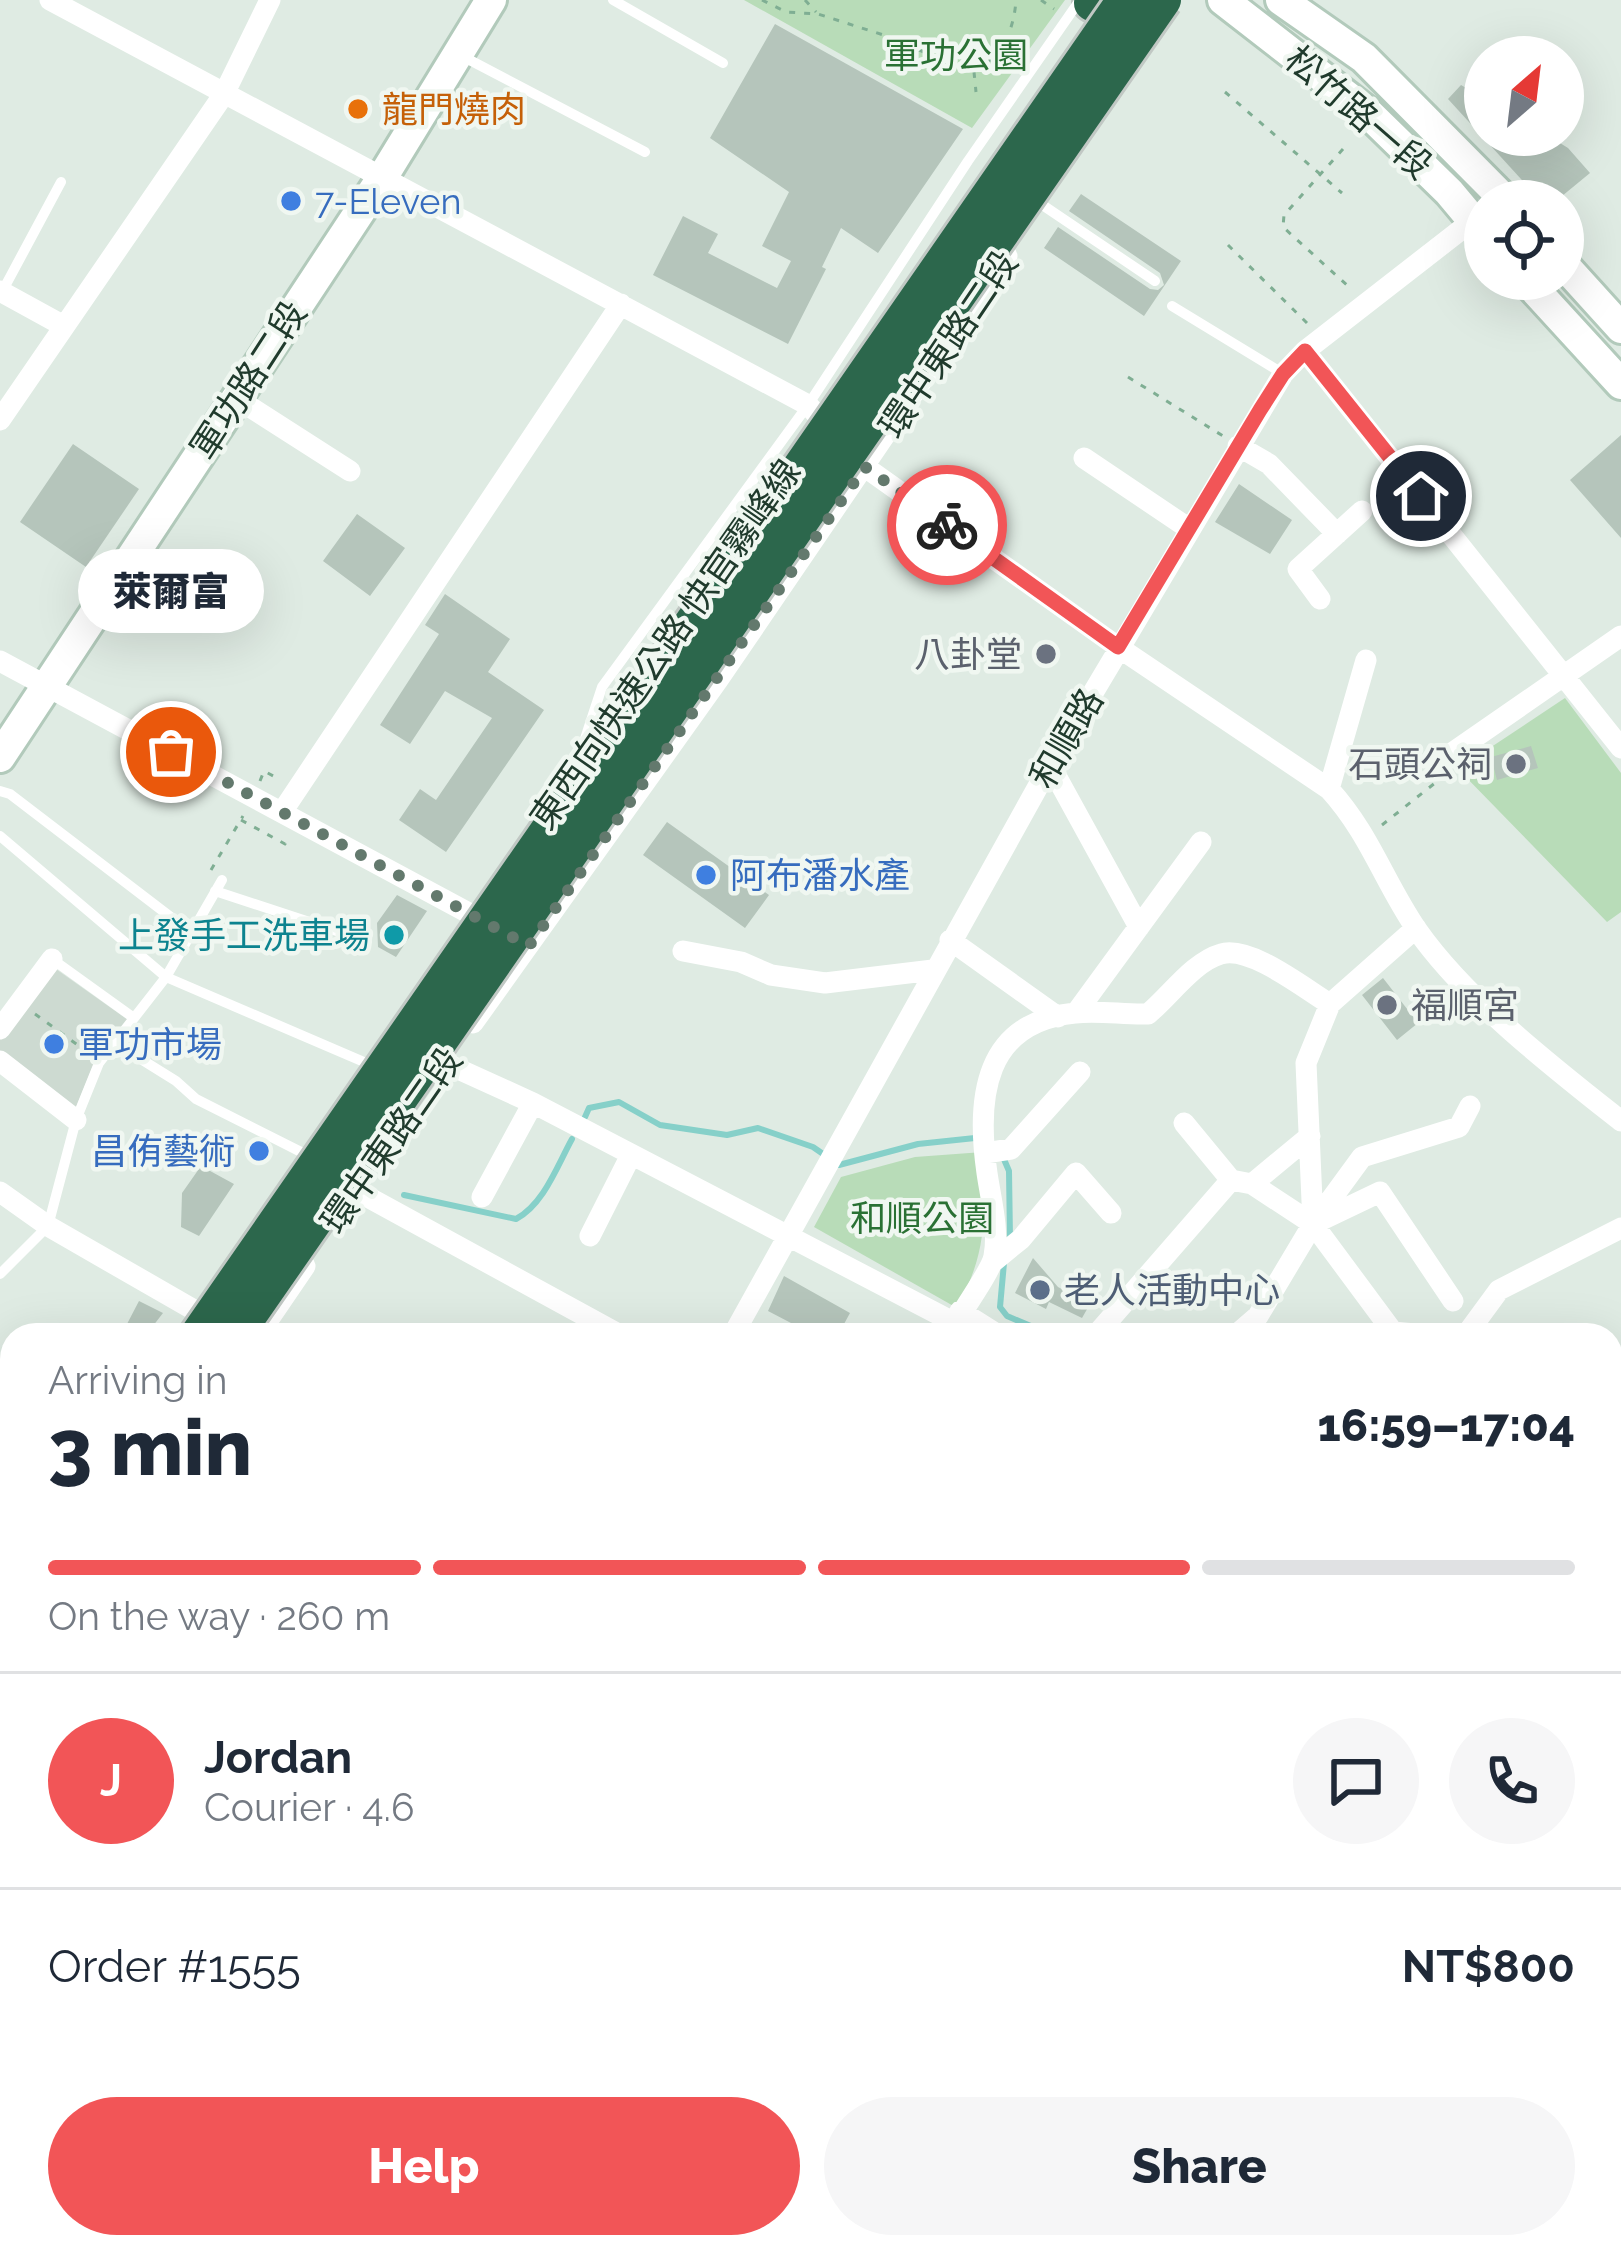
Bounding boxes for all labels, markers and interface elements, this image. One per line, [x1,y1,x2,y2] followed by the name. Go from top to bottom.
[884,34,1028,76] park label: 軍功公園
[1464,36,1584,156] north arrow
[1464,36,1584,300] map controls
[1277,37,1441,187] street label: 松竹路一段
[382,88,526,130] place label: 龍門燒肉
[345,96,371,122] marker: 龍門燒肉
[315,180,461,222] place label: 7-Eleven
[1464,180,1584,300] button: locate
[278,188,304,214] marker: 7-Eleven
[870,243,1026,445] street label: 環中東路二段
[181,293,315,467] street label: 軍功路二段
[1370,445,1472,547] pin
[521,451,809,837] street label: 東西向快速公路 快官霧峰線
[1388,463,1454,529] icon: home
[887,465,1007,585] courier
[914,492,980,558] icon: bike
[78,548,264,632] callout: 萊爾富
[112,568,230,614] text: 萊爾富
[914,633,1022,675] place label: 八卦堂
[1033,641,1059,667] marker: 八卦堂
[1021,681,1111,795] street label: 和順路
[120,701,222,803] pin
[138,719,204,785] icon: bag
[1348,743,1492,785] place label: 石頭公祠
[1503,751,1529,777] marker: 石頭公祠
[730,854,910,896] place label: 阿布潘水產
[693,862,719,888] marker: 阿布潘水產
[118,914,370,956] place label: 上發手工洗車場
[381,922,407,948] marker: 上發手工洗車場
[1411,984,1519,1026] place label: 福順宮
[1374,992,1400,1018] marker: 福順宮
[78,1023,222,1065] place label: 軍功市場
[41,1031,67,1057] marker: 軍功市場
[312,1039,470,1241] street label: 環中東路二段
[91,1130,235,1172] place label: 昌侑藝術
[246,1138,272,1164] marker: 昌侑藝術
[850,1197,994,1239] park label: 和順公園
[1064,1269,1280,1311] place label: 老人活動中心
[1027,1277,1053,1303] marker: 老人活動中心
[48,1357,228,1403] text: Arriving in
[1318,1399,1575,1452] text: 16:59–17:04
[48,1402,252,1493] text: 3 min
[48,1593,390,1639] text: On the way · 260 m
[1293,1718,1419,1844] button: chat
[1449,1718,1575,1844] button: phone
[204,1731,352,1784] text: Jordan
[100,1754,122,1807] text: J
[204,1784,414,1830] text: Courier · 4.6
[48,1940,301,1993] text: Order #1555
[1402,1940,1575,1993] text: NT$800
[48,2097,800,2235] button: Help
[824,2097,1575,2235] button: Share

